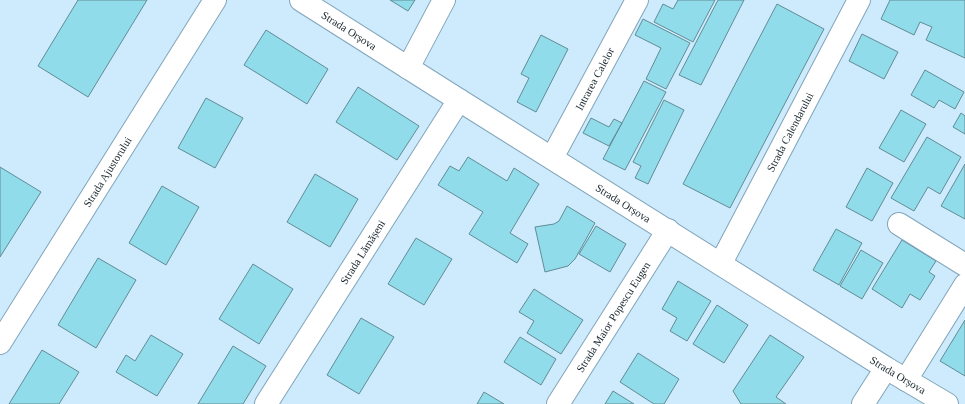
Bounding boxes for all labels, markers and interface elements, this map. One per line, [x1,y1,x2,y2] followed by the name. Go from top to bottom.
[319,9,379,52] street label: Strada Orșova
[573,45,617,112] street label: Intrarea Calelor
[764,90,815,174] street label: Strada Calendarului
[81,135,134,209] street label: Strada Ajustorului
[594,181,653,225] street label: Strada Orșova
[338,218,387,286] street label: Strada Lămășeni
[574,259,653,374] street label: Strada Maior Popescu Eugen
[868,354,928,396] street label: Strada Orșova

